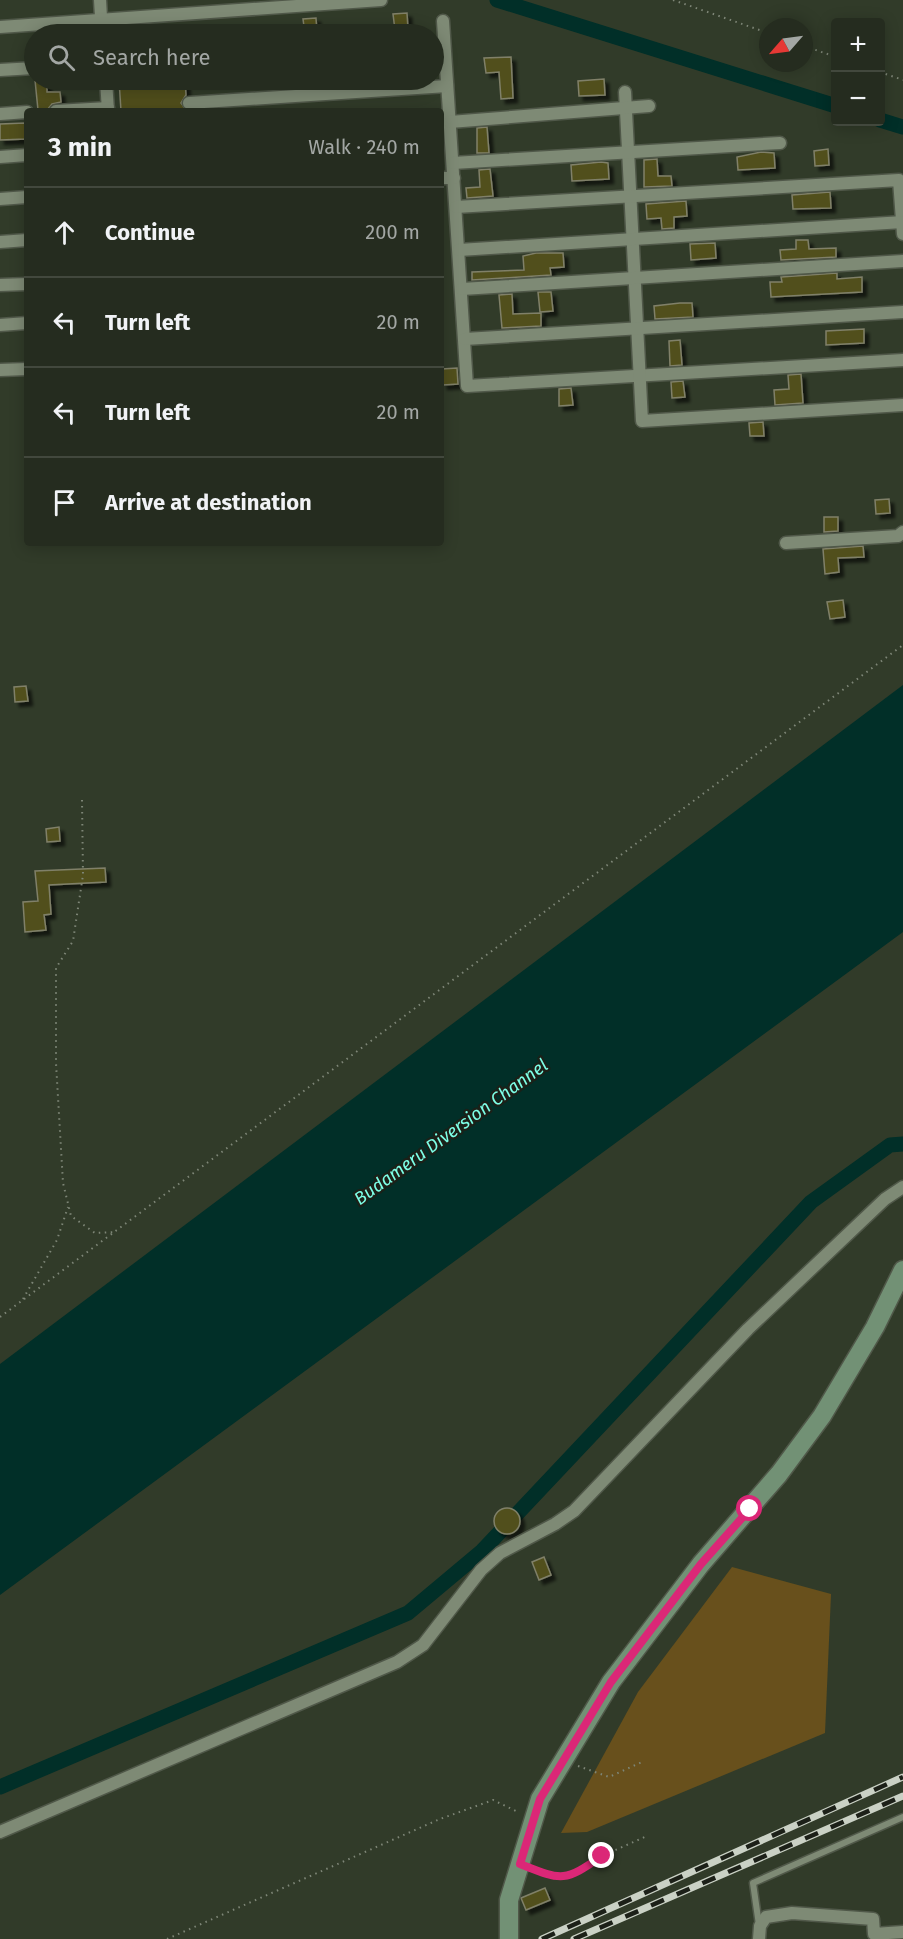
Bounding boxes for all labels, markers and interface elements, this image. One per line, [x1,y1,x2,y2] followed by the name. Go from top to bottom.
[759,18,813,72] north arrow
[831,18,885,126] map controls
[831,18,885,72] button: +
[24,24,444,90] search box
[45,41,78,74] icon: search
[93,44,211,71] text: Search here
[831,72,885,126] button: −
[48,132,112,163] text: 3 min
[308,135,420,159] text: Walk · 240 m
[48,216,81,249] icon: ahead
[105,219,195,246] text: Continue
[365,220,420,244] text: 200 m
[48,306,81,339] icon: left
[105,309,190,336] text: Turn left
[377,310,420,334] text: 20 m
[48,396,81,429] icon: left
[105,399,190,426] text: Turn left
[377,400,420,424] text: 20 m
[48,486,81,519] icon: arrive
[105,489,312,516] text: Arrive at destination
[350,1054,552,1210] water label: Budameru Diversion Channel
[736,1495,762,1521] route start
[588,1842,614,1868] route end

